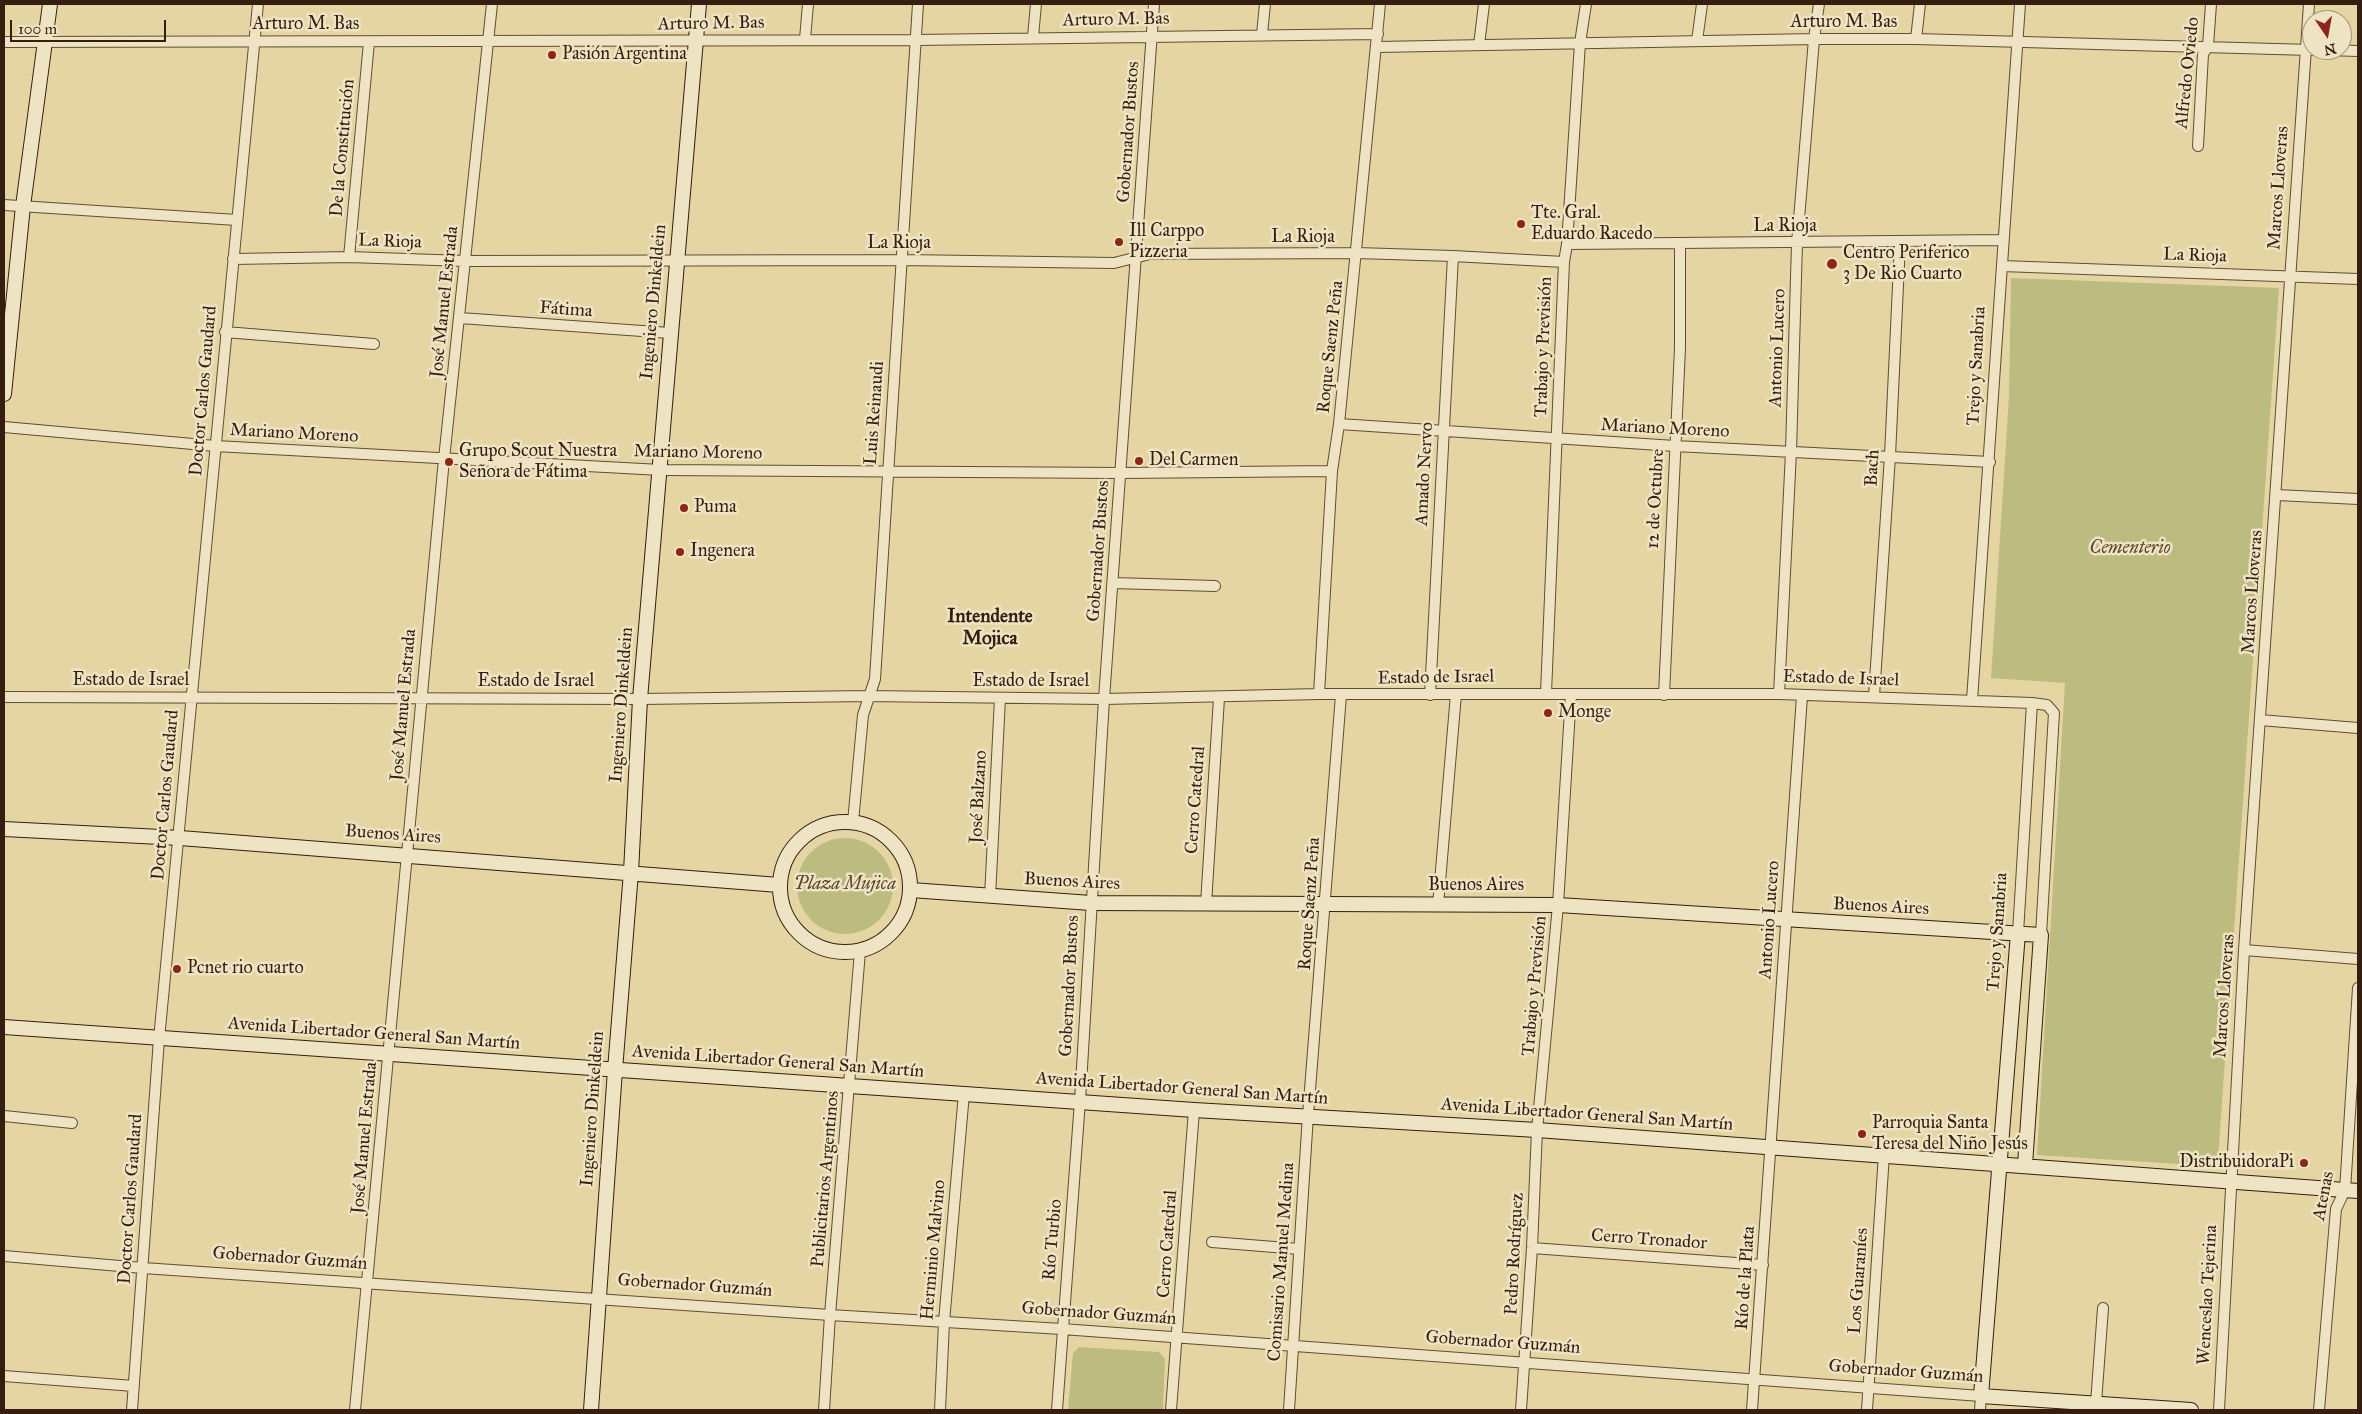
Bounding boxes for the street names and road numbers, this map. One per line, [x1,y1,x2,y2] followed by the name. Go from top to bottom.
[1062,8,1170,32] street label: Arturo M. Bas
[657,12,765,36] street label: Arturo M. Bas
[1791,12,1897,34] street label: Arturo M. Bas
[253,14,359,36] street label: Arturo M. Bas
[2171,16,2205,130] street label: Alfredo Oviedo
[1113,61,1145,203] street label: Gobernador Bustos
[326,78,360,218] street label: De la Constitución
[2264,125,2294,251] street label: Marcos Lloveras
[1753,216,1817,238] street label: La Rioja
[636,223,672,381] street label: Ingeniero Dinkeldein
[426,225,464,379] street label: José Manuel Estrada
[1271,227,1335,249] street label: La Rioja
[358,230,422,254] street label: La Rioja
[867,233,931,255] street label: La Rioja
[2163,244,2227,268] street label: La Rioja
[1531,276,1557,418] street label: Trabajo y Previsión
[1313,280,1349,414] street label: Roque Saenz Peña
[1765,288,1791,408] street label: Antonio Lucero
[539,297,593,323] street label: Fátima
[186,305,222,477] street label: Doctor Carlos Gaudard
[1963,306,1991,426] street label: Trejo y Sanabria
[861,360,889,466] street label: Luis Reinaudi
[1600,415,1730,443] street label: Mariano Moreno
[229,420,359,448] street label: Mariano Moreno
[1411,421,1439,527] street label: Amado Nervo
[633,441,763,465] street label: Mariano Moreno
[1643,448,1669,550] street label: 12 de Octubre
[1861,449,1885,487] street label: Bach
[1083,480,1115,622] street label: Gobernador Bustos
[2238,529,2268,655] street label: Marcos Lloveras
[606,627,638,783] street label: Ingeniero Dinkeldein
[387,628,421,782] street label: José Manuel Estrada
[1377,666,1495,690] street label: Estado de Israel
[1782,666,1900,692] street label: Estado de Israel
[73,670,189,692] street label: Estado de Israel
[478,671,594,693] street label: Estado de Israel
[973,671,1089,693] street label: Estado de Israel
[148,709,184,881] street label: Doctor Carlos Gaudard
[1181,745,1211,855] street label: Cerro Catedral
[966,750,992,844] street label: José Balzano
[344,821,442,849] street label: Buenos Aires
[1295,837,1325,971] street label: Roque Saenz Peña
[1755,860,1785,980] street label: Antonio Lucero
[1023,869,1121,895] street label: Buenos Aires
[1983,872,2013,992] street label: Trejo y Sanabria
[1428,875,1524,897] street label: Buenos Aires
[1832,894,1930,920] street label: Buenos Aires
[1056,915,1084,1057] street label: Gobernador Bustos
[1518,915,1552,1057] street label: Trabajo y Previsión
[2210,933,2240,1059] street label: Marcos Lloveras
[227,1013,521,1055] street label: Avenida Libertador General San Martín
[577,1031,609,1187] street label: Ingeniero Dinkeldein
[631,1041,925,1083] street label: Avenida Libertador General San Martín
[348,1061,382,1215] street label: José Manuel Estrada
[1035,1068,1329,1110] street label: Avenida Libertador General San Martín
[808,1090,844,1268] street label: Publicitarios Argentinos
[1440,1094,1734,1136] street label: Avenida Libertador General San Martín
[114,1113,148,1285] street label: Doctor Carlos Gaudard
[1264,1162,1300,1362] street label: Comisario Manuel Medina
[2309,1170,2339,1222] street label: Atenas
[917,1179,951,1321] street label: Herminio Malvino
[1153,1189,1183,1299] street label: Cerro Catedral
[1501,1192,1529,1316] street label: Pedro Rodríguez
[1039,1198,1067,1282] street label: Río Turbio
[2194,1224,2222,1366] street label: Wenceslao Tejerina
[1590,1225,1708,1255] street label: Cerro Tronador
[1732,1225,1760,1331] street label: Río de la Plata
[1845,1227,1873,1335] street label: Los Guaraníes
[212,1243,368,1275] street label: Gobernador Guzmán
[617,1270,773,1302] street label: Gobernador Guzmán
[1021,1298,1177,1330] street label: Gobernador Guzmán
[1425,1327,1581,1359] street label: Gobernador Guzmán
[1828,1356,1984,1388] street label: Gobernador Guzmán

